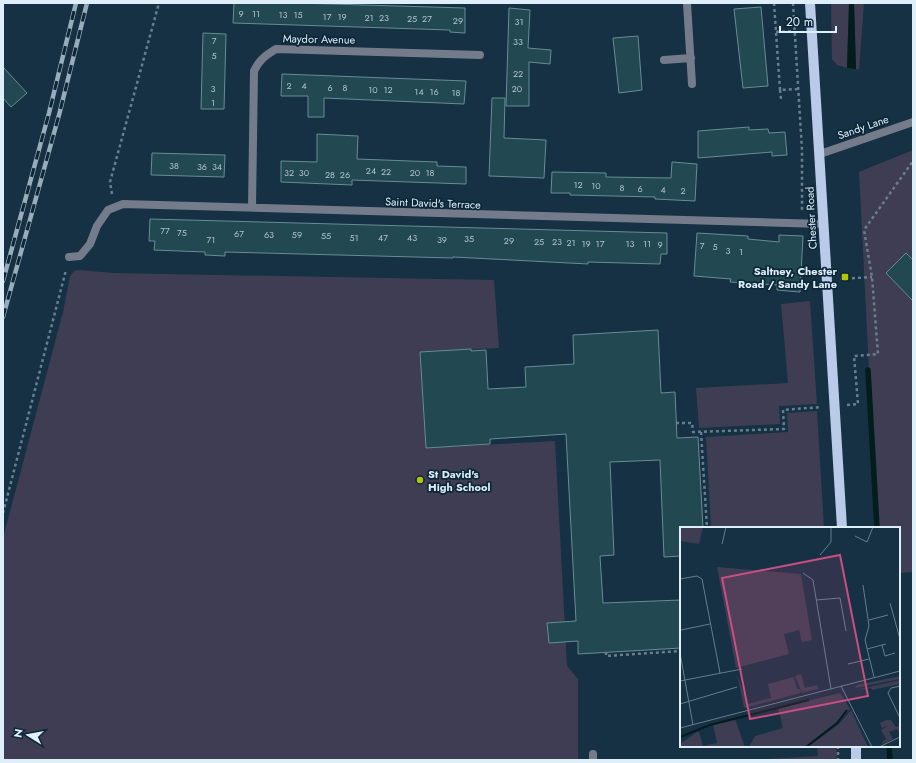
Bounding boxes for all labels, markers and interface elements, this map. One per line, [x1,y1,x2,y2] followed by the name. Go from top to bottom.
[238,7,244,20] house number: 9
[252,7,260,20] house number: 11
[279,8,288,21] house number: 13
[293,8,303,21] house number: 15
[780,8,836,34] scale bar
[323,10,332,23] house number: 17
[337,10,347,23] house number: 19
[364,11,374,24] house number: 21
[379,11,389,24] house number: 23
[407,12,417,25] house number: 25
[422,12,432,25] house number: 27
[786,13,813,31] text: 20 m
[453,14,463,27] house number: 29
[515,15,523,28] house number: 31
[283,30,356,48] street label: Maydor Avenue
[212,34,217,47] house number: 7
[513,35,523,48] house number: 33
[211,49,217,62] house number: 5
[513,67,523,80] house number: 22
[286,79,292,92] house number: 2
[301,79,307,92] house number: 4
[327,81,333,94] house number: 6
[343,81,348,94] house number: 8
[211,82,216,95] house number: 3
[512,82,523,95] house number: 20
[368,83,378,96] house number: 10
[383,83,393,96] house number: 12
[414,85,424,98] house number: 14
[429,85,439,98] house number: 16
[452,86,461,99] house number: 18
[211,96,215,109] house number: 1
[835,111,891,143] street label: Sandy Lane
[169,159,179,172] house number: 38
[197,160,207,173] house number: 36
[212,160,222,173] house number: 34
[366,164,376,177] house number: 24
[381,165,391,178] house number: 22
[284,166,294,179] house number: 32
[299,166,310,179] house number: 30
[410,166,421,179] house number: 20
[426,166,435,179] house number: 18
[325,168,335,181] house number: 28
[340,168,350,181] house number: 26
[573,178,583,191] house number: 12
[591,179,601,192] house number: 10
[620,181,625,194] house number: 8
[637,182,643,195] house number: 6
[660,183,666,196] house number: 4
[680,184,686,197] house number: 2
[801,186,821,250] street label: Chester Road
[385,193,481,213] street label: Saint David's Terrace
[160,224,170,237] house number: 77
[177,226,187,239] house number: 75
[234,227,244,240] house number: 67
[264,228,274,241] house number: 63
[292,228,302,241] house number: 59
[321,229,331,242] house number: 55
[349,231,359,244] house number: 51
[378,231,388,244] house number: 47
[407,231,417,244] house number: 43
[464,232,474,245] house number: 35
[207,233,215,246] house number: 71
[437,233,447,246] house number: 39
[504,234,514,247] house number: 29
[534,235,544,248] house number: 25
[552,235,562,248] house number: 23
[566,236,576,249] house number: 21
[581,237,591,250] house number: 19
[596,237,605,250] house number: 17
[626,237,635,250] house number: 13
[643,237,651,250] house number: 11
[657,238,663,251] house number: 9
[700,239,705,252] house number: 7
[712,240,718,253] house number: 5
[726,244,731,257] house number: 3
[739,245,743,258] house number: 1
[738,263,837,292] place label: Saltney, Chester Road / Sandy Lane
[840,272,850,282] marker: Saltney, Chester Road / Sandy Lane
[428,466,490,495] place label: St David's High School
[415,475,425,485] marker: St David's High School
[680,527,900,747] inset map
[8,715,48,755] north arrow
[9,727,27,739] text: N

